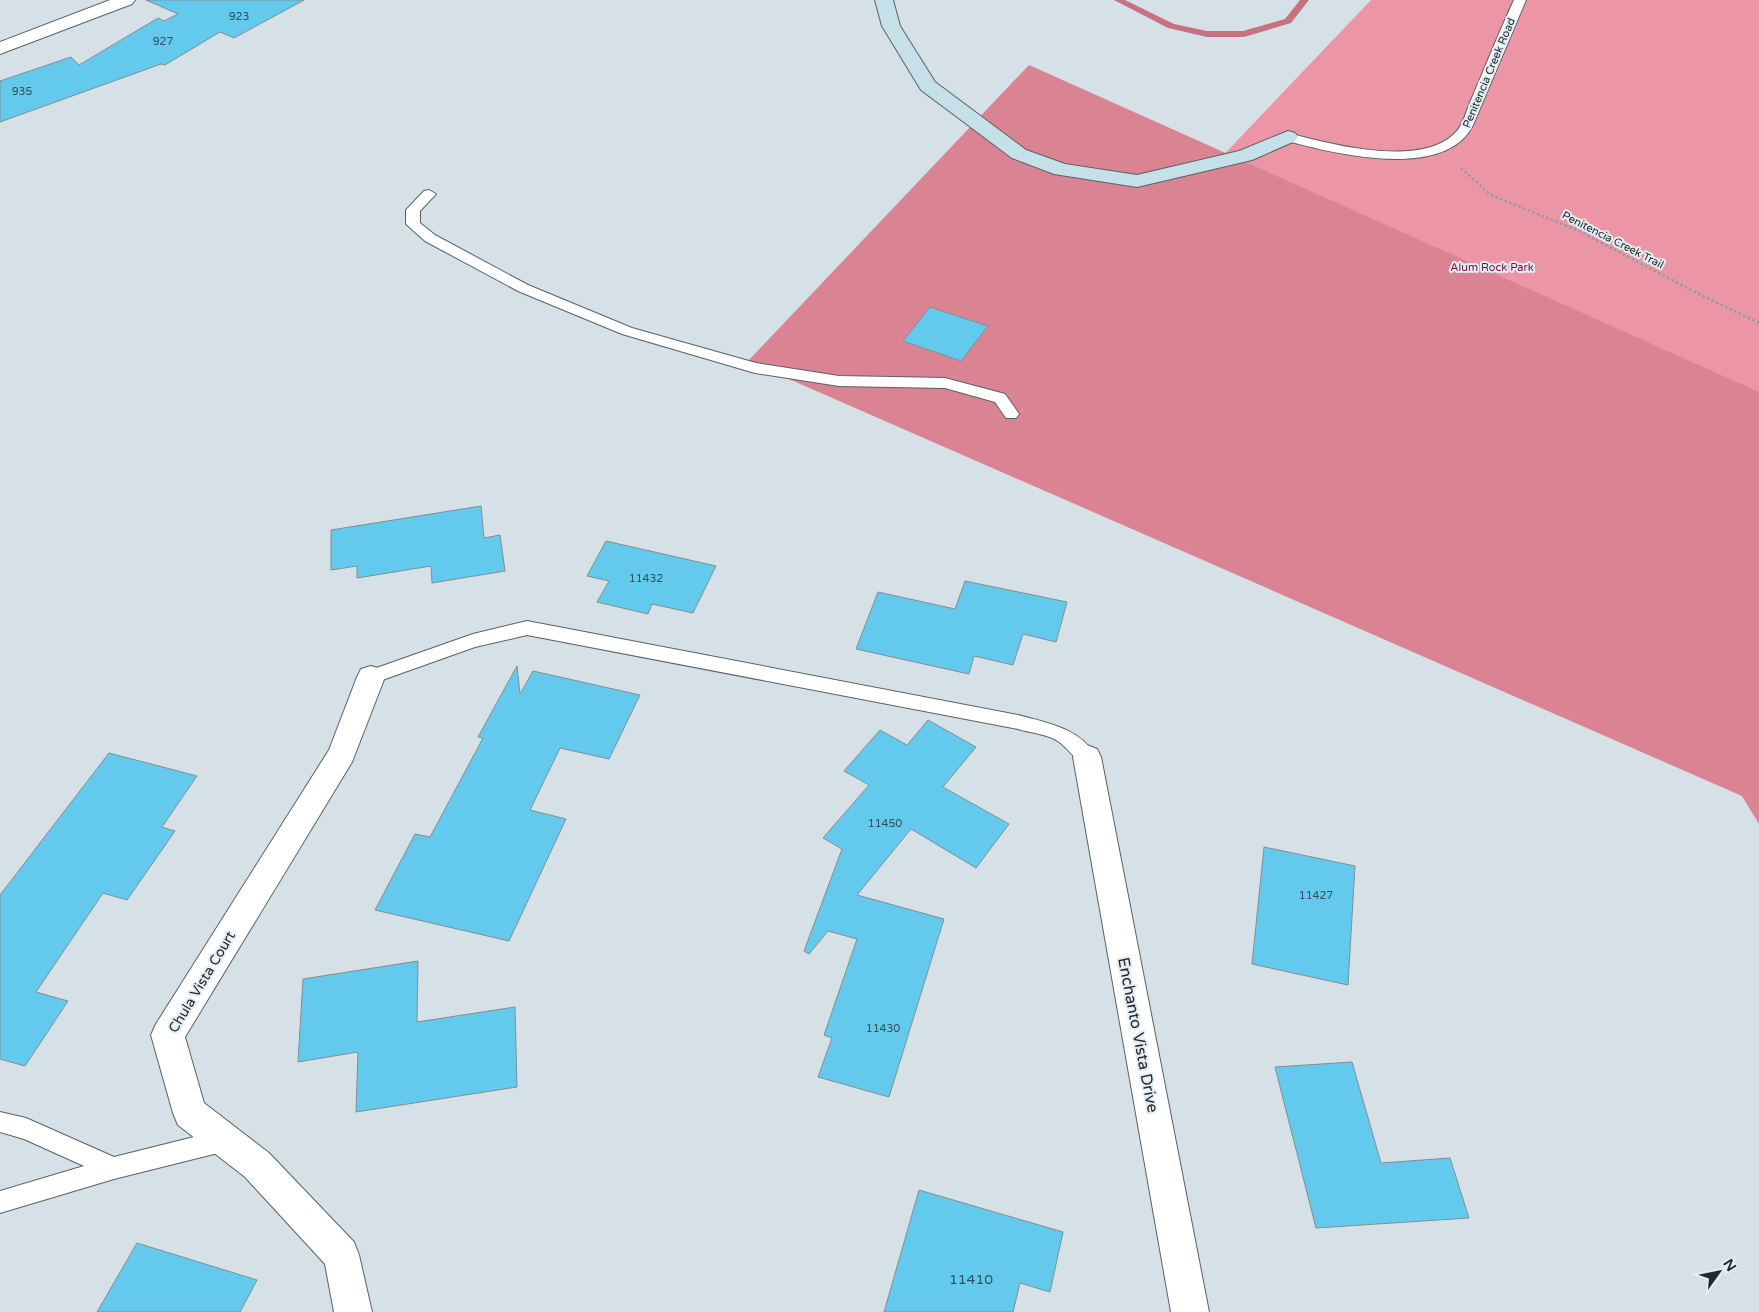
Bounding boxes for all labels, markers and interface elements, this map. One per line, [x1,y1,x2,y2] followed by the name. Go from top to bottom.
[229,10,249,23] house number: 923
[1460,16,1518,130] street label: Penitencia Creek Road
[153,35,173,48] house number: 927
[12,85,32,98] house number: 935
[1560,209,1666,271] street label: Penitencia Creek Trail
[1450,261,1534,274] park label: Alum Rock Park
[629,572,663,585] house number: 11432
[868,817,902,830] house number: 11450
[1299,889,1333,902] house number: 11427
[165,928,239,1036] street label: Chula Vista Court
[1113,956,1163,1114] street label: Enchanto Vista Drive
[866,1022,900,1035] house number: 11430
[1694,1247,1744,1297] north arrow
[1719,1256,1740,1275] text: N
[949,1271,993,1288] house number: 11410

